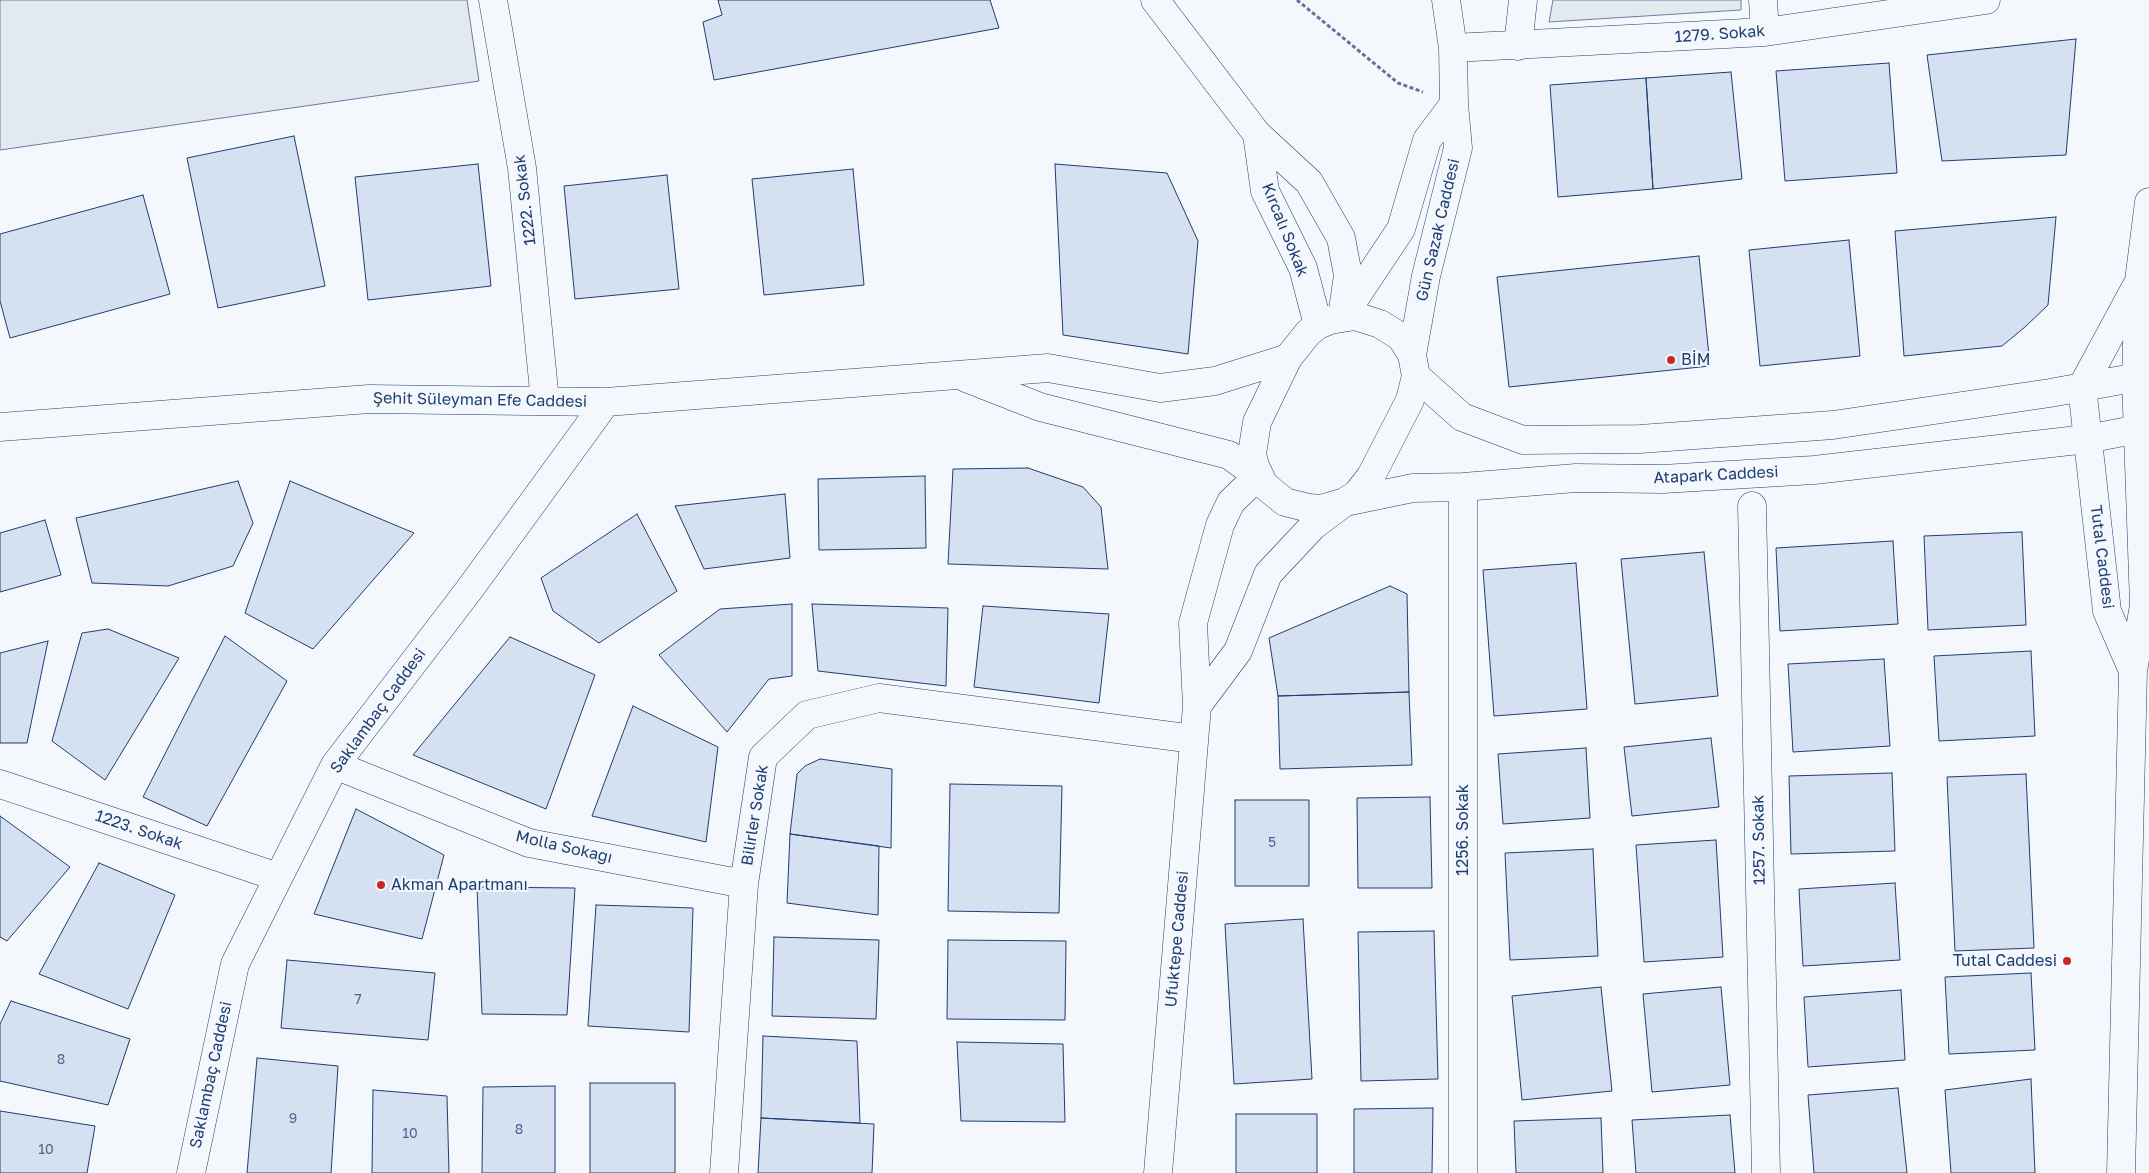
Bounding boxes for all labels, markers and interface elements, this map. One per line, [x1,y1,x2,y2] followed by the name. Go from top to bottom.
[1674,21,1766,47] street label: 1279. Sokak
[510,154,540,246] street label: 1222. Sokak
[1412,157,1464,303] street label: Gün Sazak Caddesi
[1257,180,1313,280] street label: Kırcalı Sokak
[1681,350,1711,370] place label: BİM
[1665,354,1677,366] marker: BİM
[373,389,587,411] street label: Şehit Süleyman Efe Caddesi
[1653,462,1779,488] street label: Atapark Caddesi
[2086,504,2118,610] street label: Tutal Caddesi
[326,645,430,777] street label: Saklambaç Caddesi
[738,763,772,867] street label: Bilirler Sokak
[1453,784,1473,876] street label: 1256. Sokak
[1749,795,1769,885] street label: 1257. Sokak
[93,806,185,854] street label: 1223. Sokak
[514,827,614,867] street label: Molla Sokağı
[1268,835,1276,851] house number: 5
[1161,870,1193,1008] street label: Ufuktepe Caddesi
[391,875,528,895] place label: Akman Apartmanı
[375,879,387,891] marker: Akman Apartmanı
[1953,951,2057,971] place label: Tutal Caddesi
[2061,955,2073,967] marker: Tutal Caddesi
[354,992,362,1008] house number: 7
[186,1000,236,1150] street label: Saklambaç Caddesi
[57,1052,65,1068] house number: 8
[289,1111,297,1127] house number: 9
[515,1122,523,1138] house number: 8
[402,1126,418,1142] house number: 10
[38,1142,54,1158] house number: 10

